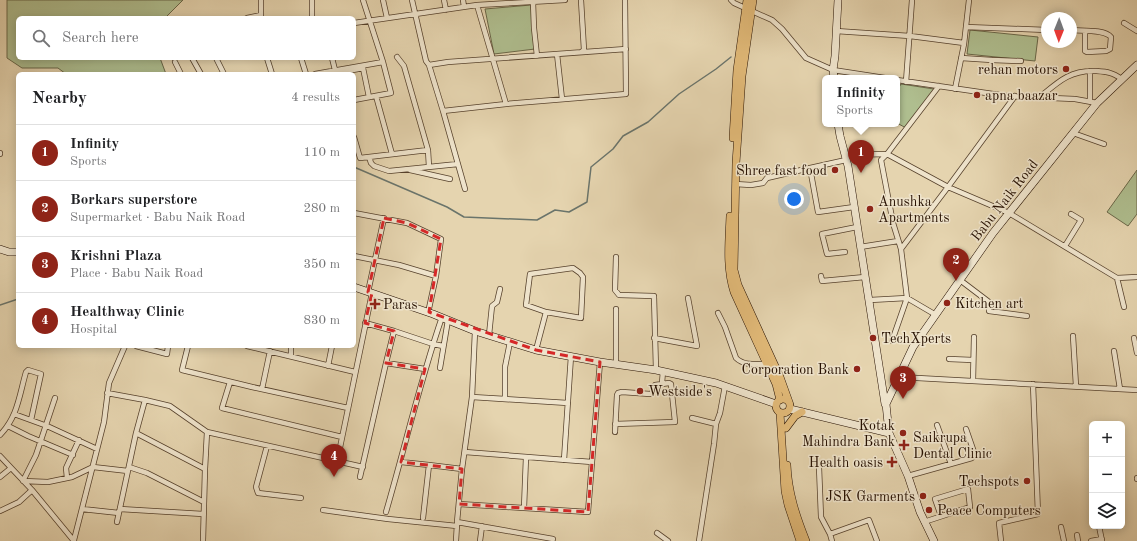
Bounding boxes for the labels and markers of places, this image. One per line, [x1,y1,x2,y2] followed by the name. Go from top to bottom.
[978,63,1058,77] place label: rehan motors
[1061,64,1071,74] marker: rehan motors
[985,89,1058,103] place label: apna baazar
[972,90,982,100] marker: apna baazar
[848,140,874,173] pin: 1
[736,164,827,178] place label: Shree fast food
[830,165,840,175] marker: Shree fast food
[878,195,950,225] place label: Anushka Apartments
[865,204,875,214] marker: Anushka Apartments
[943,248,969,281] pin: 2
[955,297,1024,311] place label: Kitchen art
[383,298,418,312] place label: Paras
[942,298,952,308] marker: Kitchen art
[370,299,380,309] marker: Paras
[881,332,951,346] place label: TechXperts
[868,333,878,343] marker: TechXperts
[742,363,849,377] place label: Corporation Bank
[852,364,862,374] marker: Corporation Bank
[890,366,916,399] pin: 3
[648,385,712,399] place label: Westside's
[635,386,645,396] marker: Westside's
[802,419,895,449] place label: Kotak Mahindra Bank
[898,428,908,438] marker: Kotak Mahindra Bank
[913,431,992,461] place label: Saikrupa Dental Clinic
[898,439,910,451] marker: Saikrupa Dental Clinic
[321,444,347,477] pin: 4
[809,456,883,470] place label: Health oasis
[886,456,898,468] marker: Health oasis
[959,475,1019,489] place label: Techspots
[1022,476,1032,486] marker: Techspots
[825,490,915,504] place label: JSK Garments
[918,491,928,501] marker: JSK Garments
[937,504,1041,518] place label: Peace Computers
[924,505,934,515] marker: Peace Computers

